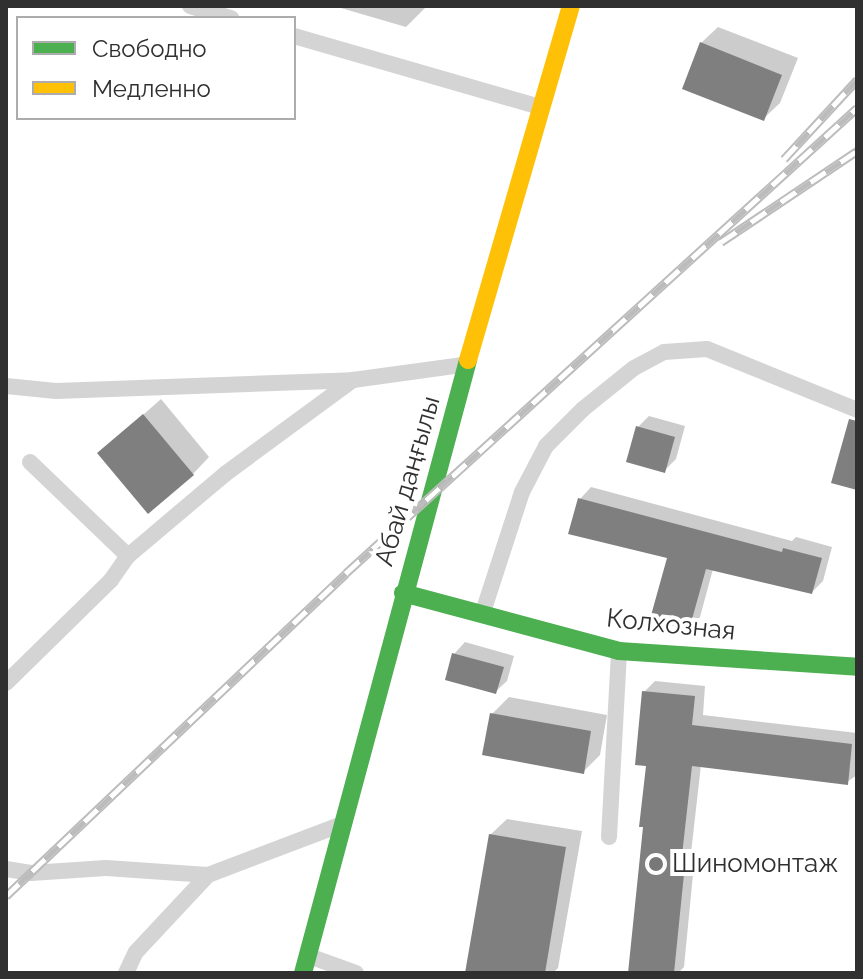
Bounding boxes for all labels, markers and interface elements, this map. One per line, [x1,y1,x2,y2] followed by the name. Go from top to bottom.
[16,16,296,120] legend
[92,34,207,63] text: Свободно
[92,74,211,103] text: Медленно
[369,392,447,570] street label: Абай даңғылы
[605,603,737,647] street label: Колхозная
[672,848,839,880] place label: Шиномонтаж
[647,855,665,873] marker: Шиномонтаж

